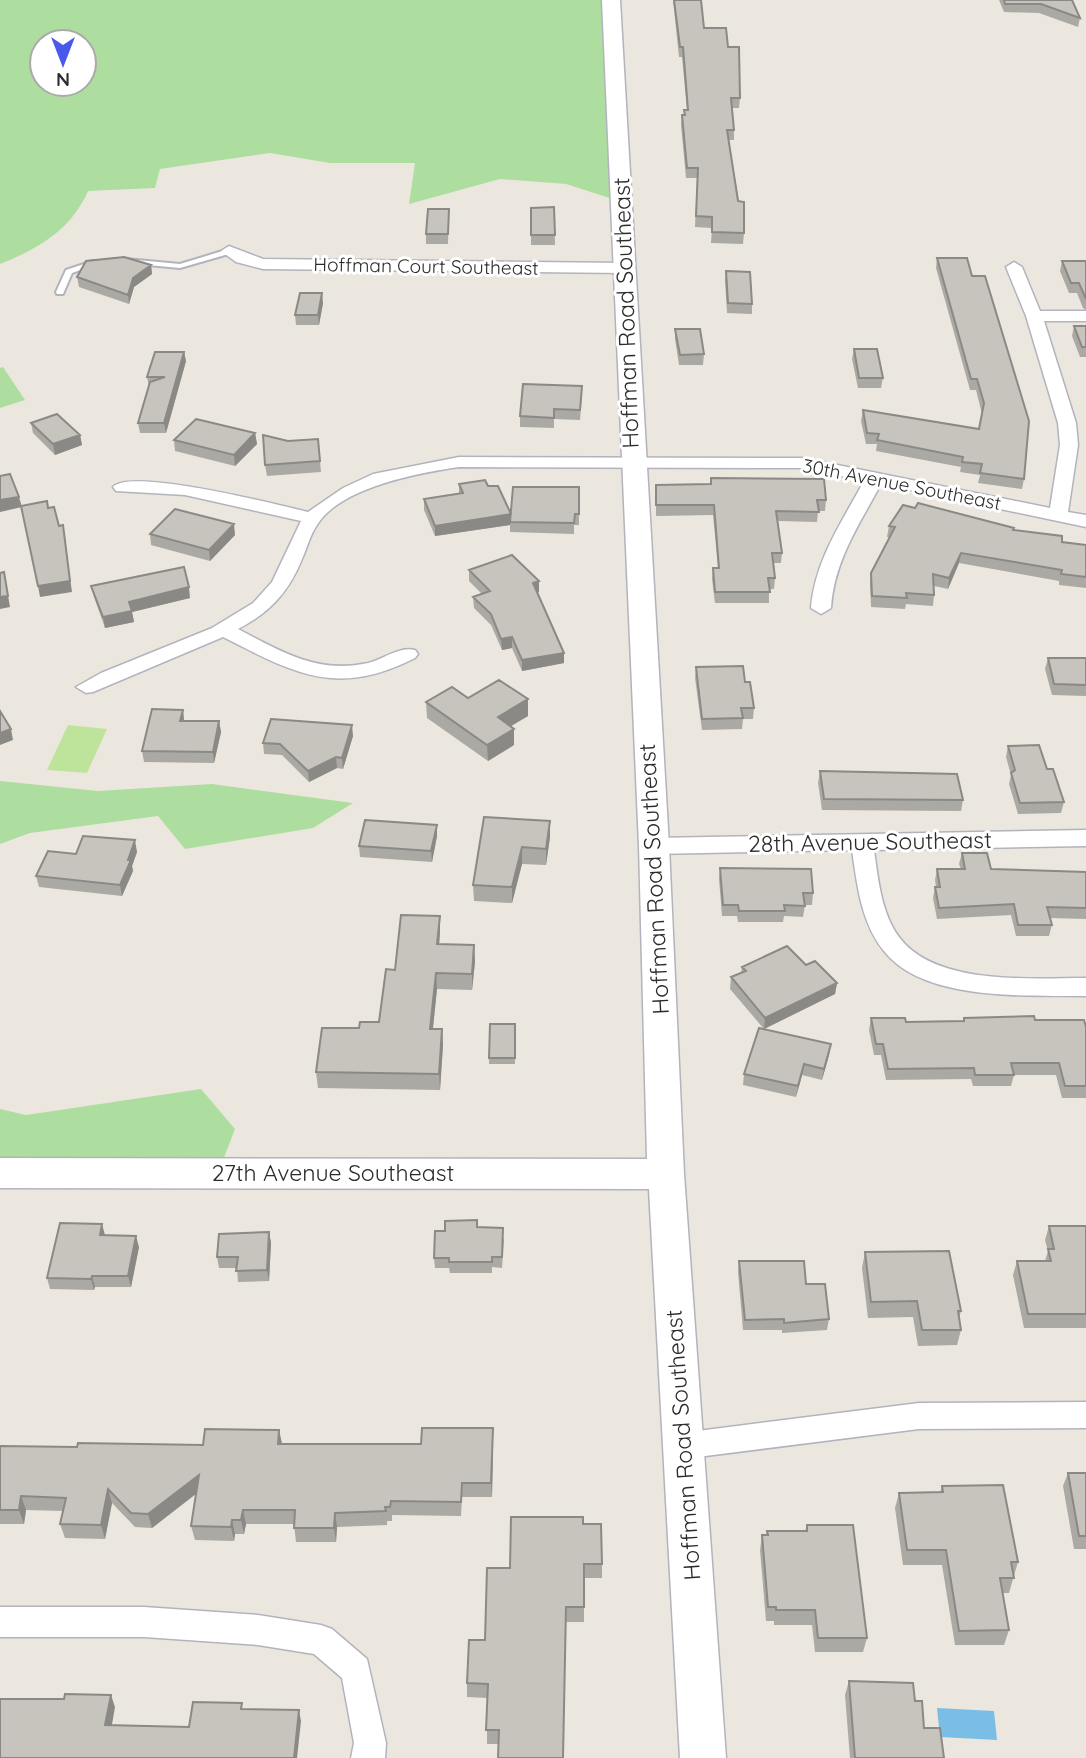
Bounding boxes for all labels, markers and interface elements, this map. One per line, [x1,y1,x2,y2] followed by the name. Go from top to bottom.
[28,28,98,98] north arrow
[56,68,70,92] text: N
[606,177,645,449] street label: Hoffman Road Southeast
[313,252,539,280] street label: Hoffman Court Southeast
[801,453,1003,515] street label: 30th Avenue Southeast
[632,743,675,1015] street label: Hoffman Road Southeast
[748,825,992,858] street label: 28th Avenue Southeast
[212,1158,454,1187] street label: 27th Avenue Southeast
[659,1309,706,1581] street label: Hoffman Road Southeast

